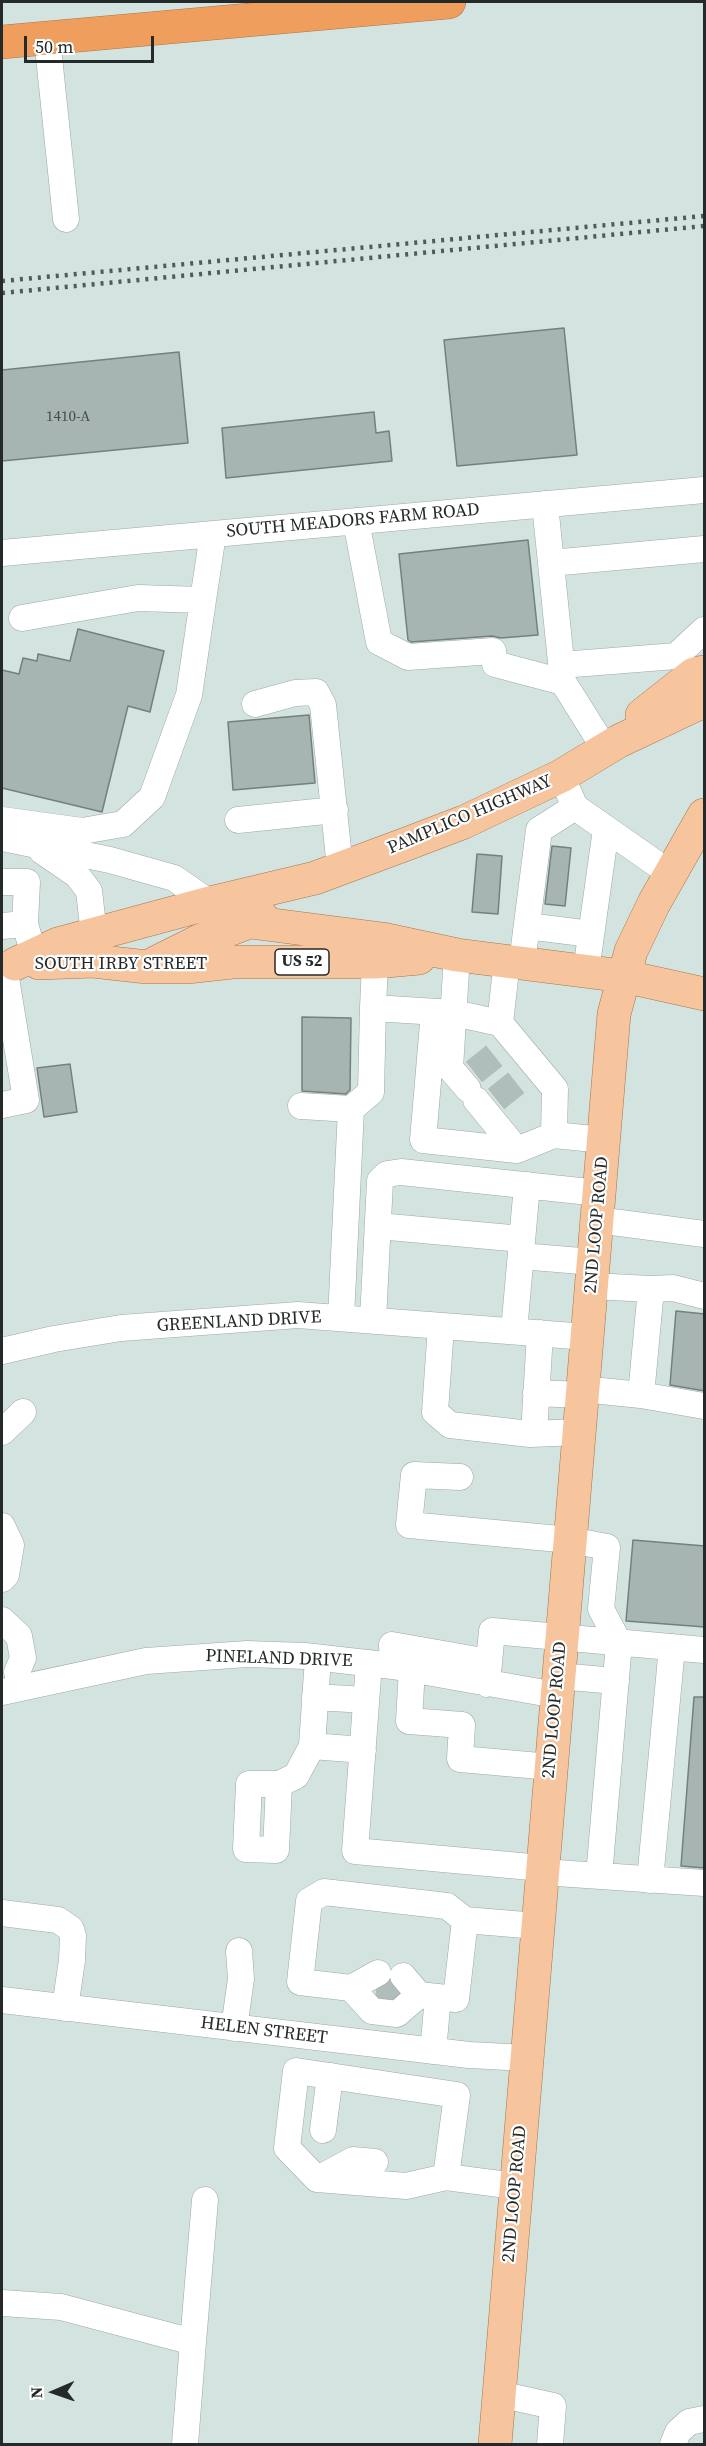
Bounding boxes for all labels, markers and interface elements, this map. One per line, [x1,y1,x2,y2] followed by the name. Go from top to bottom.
[27,24,158,62] scale bar
[35,34,73,59] text: 50 m
[46,408,90,426] house number: 1410-A
[226,499,480,543] street label: SOUTH MEADORS FARM ROAD
[385,771,555,859] street label: PAMPLICO HIGHWAY
[275,949,329,975] road number: US 52
[35,953,207,975] street label: SOUTH IRBY STREET
[580,1156,614,1294] street label: 2ND LOOP ROAD
[156,1307,322,1337] street label: GREENLAND DRIVE
[538,1641,572,1779] street label: 2ND LOOP ROAD
[205,1646,353,1672] street label: PINELAND DRIVE
[199,2012,329,2050] street label: HELEN STREET
[498,2125,532,2263] street label: 2ND LOOP ROAD
[24,2362,84,2422] north arrow
[25,2386,47,2399] text: N

